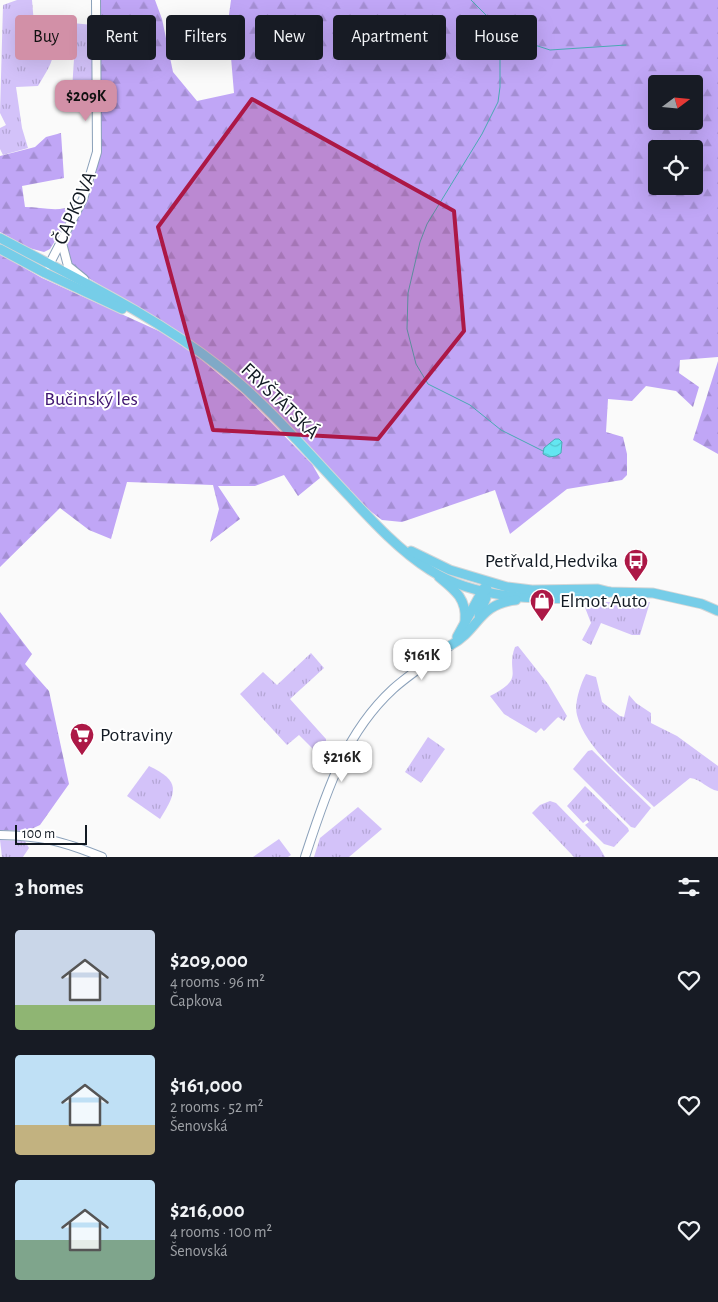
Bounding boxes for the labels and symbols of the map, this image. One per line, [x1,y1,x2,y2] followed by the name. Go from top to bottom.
[648,75,702,130] north arrow
[51,80,121,122] pin: $209K
[49,168,100,248] street label: ČAPKOVA
[237,359,324,443] street label: FRYŠTÁTSKÁ
[44,389,138,409] park label: Bučinský les
[623,548,649,582] bus stop icon: Petřvald,Hedvika
[485,551,618,571] place label: Petřvald,Hedvika
[529,588,555,622] shop icon: Elmot Auto
[560,591,647,611] place label: Elmot Auto
[387,638,457,681] pin: $161K
[69,722,95,756] supermarket icon: Potraviny
[100,725,173,745] place label: Potraviny
[307,740,377,783] pin: $216K
[15,822,88,845] scale bar

